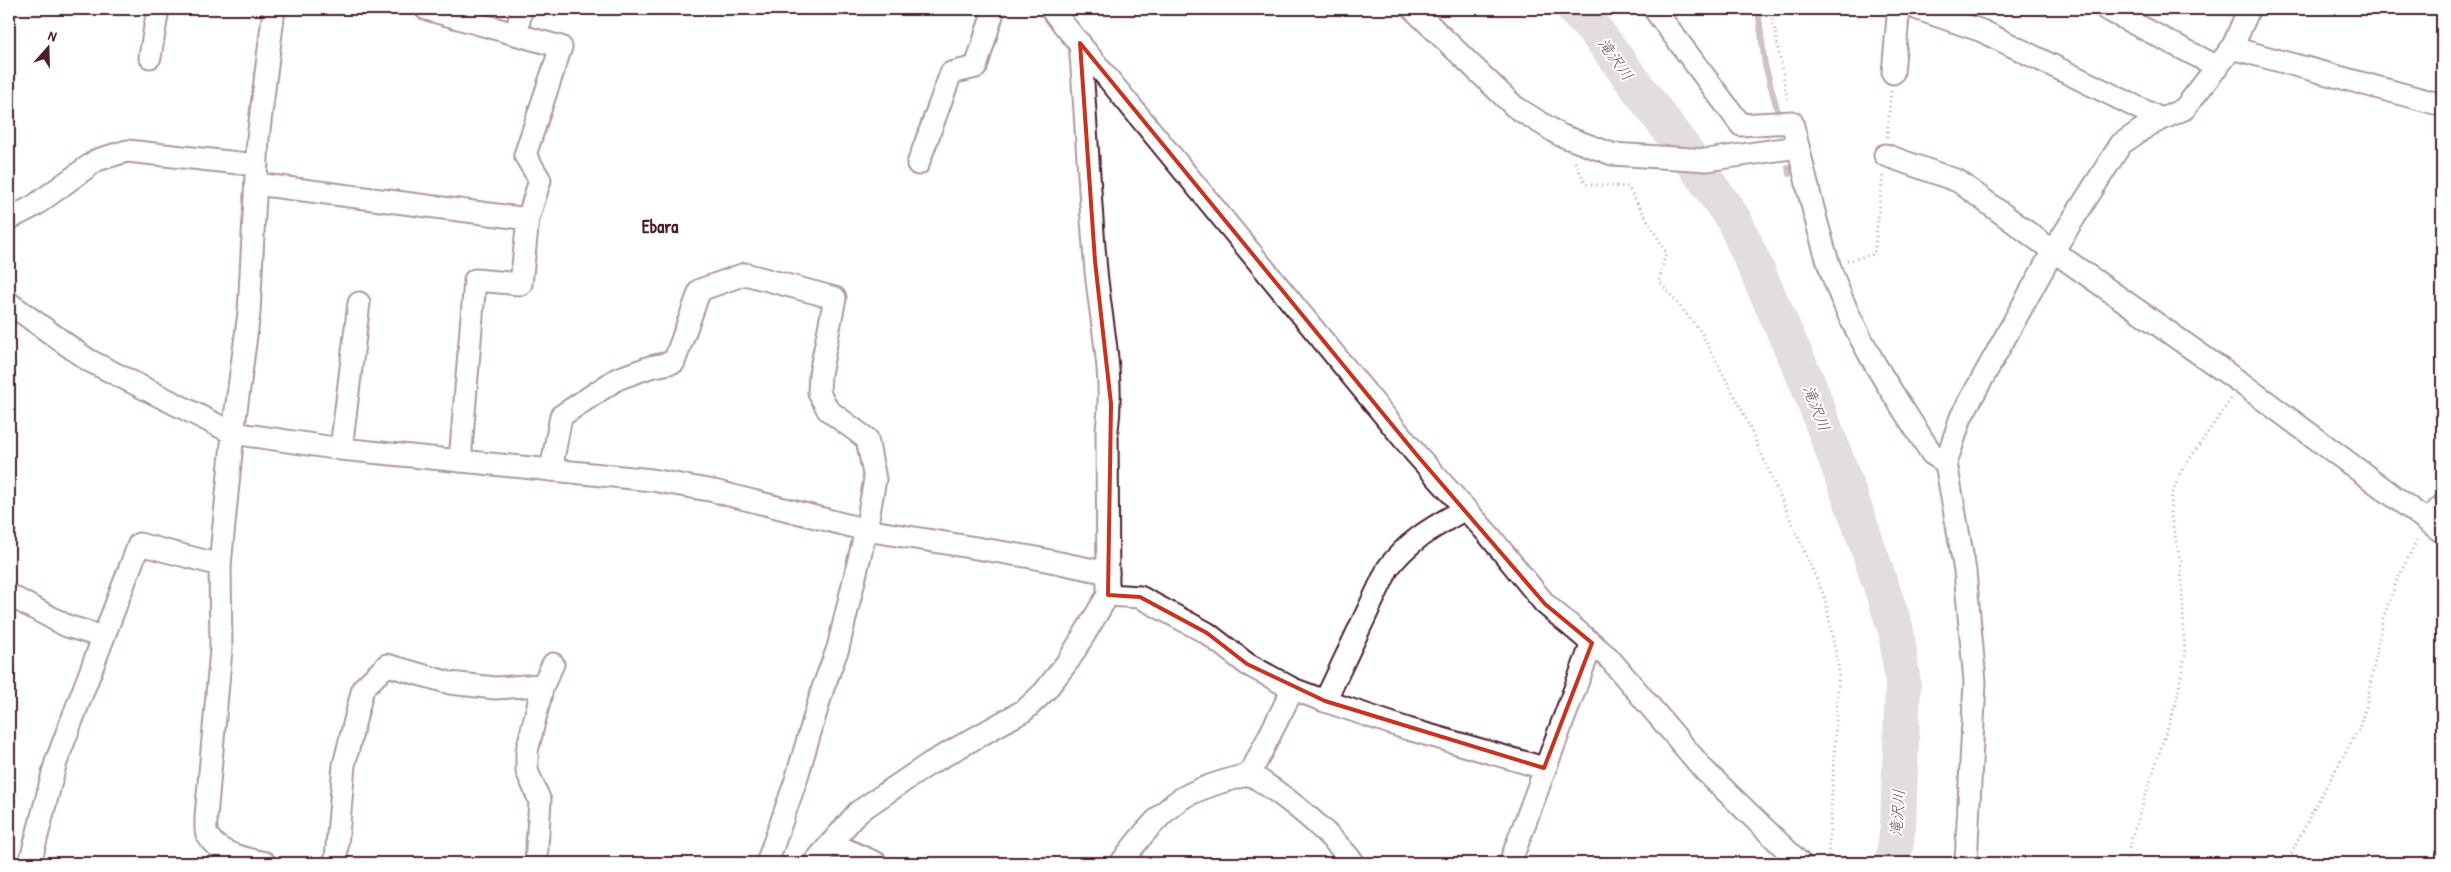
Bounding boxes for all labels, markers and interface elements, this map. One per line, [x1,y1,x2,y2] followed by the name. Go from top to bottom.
[22,22,72,72] north arrow
[46,25,60,46] text: N
[1593,33,1639,85] water label: 滝沢川
[642,214,679,239] district label: Ebara
[1798,382,1836,434] water label: 滝沢川
[1884,788,1910,838] water label: 滝沢川

